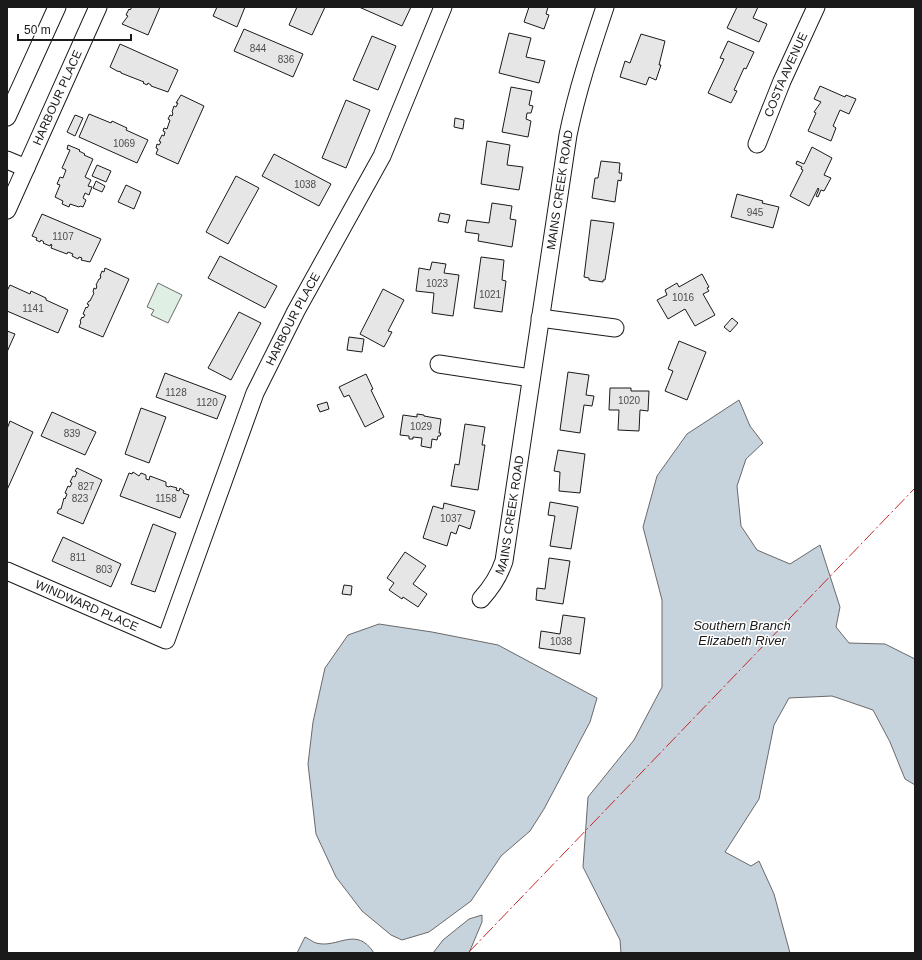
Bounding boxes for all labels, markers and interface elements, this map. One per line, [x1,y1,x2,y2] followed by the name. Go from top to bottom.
[18,16,131,42] scale bar
[24,23,51,37] text: 50 m
[761,30,810,119] street label: COSTA AVENUE
[250,43,267,54] house number: 844
[30,48,85,148] street label: HARBOUR PLACE
[278,54,295,65] house number: 836
[544,128,576,251] street label: MAINS CREEK ROAD
[113,138,136,149] house number: 1069
[294,179,317,190] house number: 1038
[747,207,764,218] house number: 945
[52,231,74,242] house number: 1107
[263,270,323,368] street label: HARBOUR PLACE
[426,278,449,289] house number: 1023
[479,289,502,300] house number: 1021
[672,292,695,303] house number: 1016
[22,303,44,314] house number: 1141
[165,387,187,398] house number: 1128
[618,395,641,406] house number: 1020
[196,397,218,408] house number: 1120
[410,421,433,432] house number: 1029
[64,428,81,439] house number: 839
[492,454,527,577] street label: MAINS CREEK ROAD
[78,481,95,492] house number: 827
[72,493,89,504] house number: 823
[155,493,177,504] house number: 1158
[440,513,463,524] house number: 1037
[70,552,86,563] house number: 811
[96,564,113,575] house number: 803
[33,577,141,634] street label: WINDWARD PLACE
[693,618,791,648] water label: Southern Branch Elizabeth River
[550,636,573,647] house number: 1038

